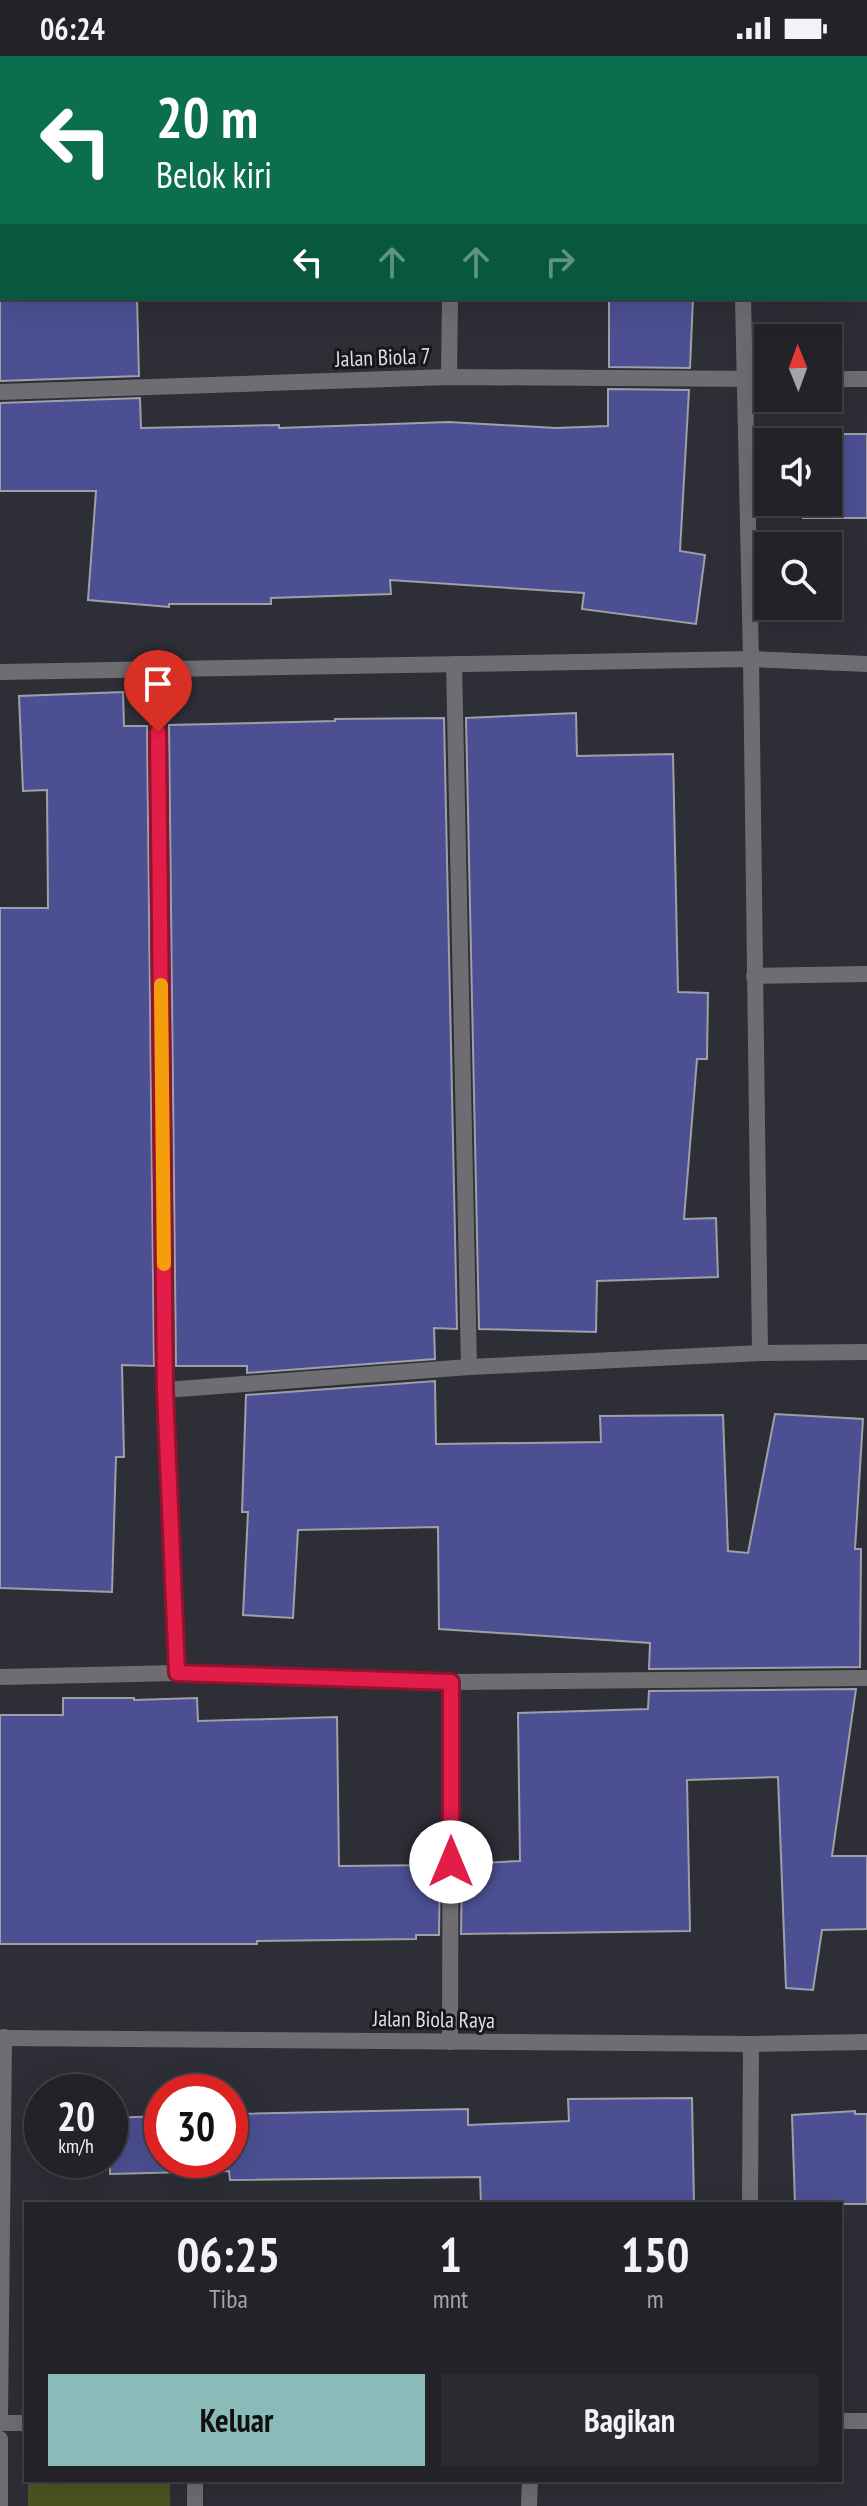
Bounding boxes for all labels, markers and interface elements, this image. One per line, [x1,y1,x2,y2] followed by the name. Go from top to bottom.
[40,9,105,48] text: 06:24
[156,81,258,153] text: 20 m
[24,88,128,192] icon: left
[156,151,272,198] text: Belok kiri
[286,240,330,284] icon: left
[370,240,414,284] icon: ahead
[454,240,498,284] icon: ahead
[538,240,582,284] icon: right
[754,324,842,412] north arrow
[754,324,842,620] map controls
[334,341,431,373] street label: Jalan Biola 7
[754,428,842,516] button: sound
[754,532,842,620] button: search
[124,650,192,732] pin
[136,662,180,706] icon: arrive
[409,1820,493,1904] position arrow
[372,2004,495,2034] street label: Jalan Biola Raya
[144,2074,248,2178] speed limit sign: 30
[57,2090,95,2142] text: 20
[58,2133,94,2159] text: km/h
[176,2223,280,2285] text: 06:25
[439,2223,462,2285] text: 1
[621,2223,690,2285] text: 150
[209,2282,248,2315] text: Tiba
[433,2282,468,2315] text: mnt
[647,2282,664,2315] text: m
[48,2374,425,2466] button: Keluar
[441,2374,818,2466] button: Bagikan

